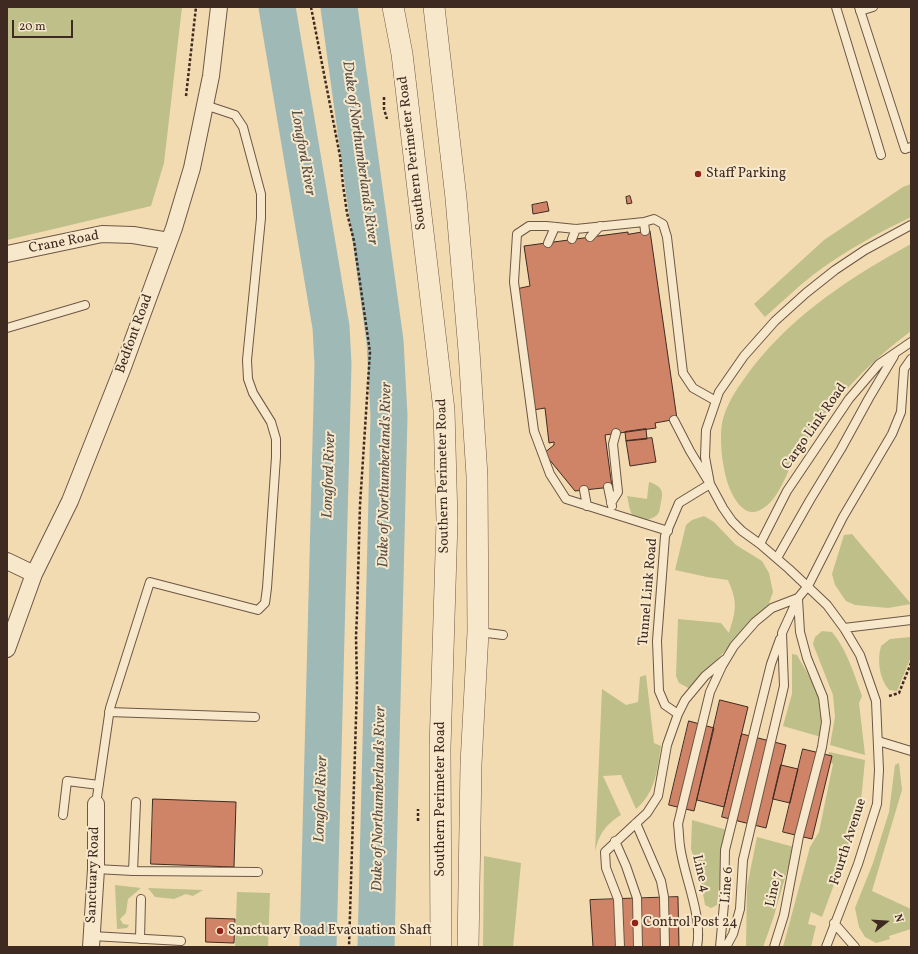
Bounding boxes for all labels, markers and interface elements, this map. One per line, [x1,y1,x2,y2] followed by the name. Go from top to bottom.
[14,12,75,38] scale bar
[19,19,46,35] text: 20 m
[337,60,381,246] water label: Duke of Northumberland's River
[395,75,431,231] street label: Southern Perimeter Road
[286,109,318,197] water label: Longford River
[706,166,786,182] place label: Staff Parking
[693,169,703,179] marker: Staff Parking
[27,228,101,258] street label: Crane Road
[113,292,157,376] street label: Bedfont Road
[779,380,851,474] street label: Cargo Link Road
[375,382,397,568] water label: Duke of Northumberland's River
[434,398,454,554] street label: Southern Perimeter Road
[319,431,341,519] water label: Longford River
[636,537,662,647] street label: Tunnel Link Road
[369,706,391,892] water label: Duke of Northumberland's River
[433,721,449,877] street label: Southern Perimeter Road
[311,755,333,843] water label: Longford River
[827,797,871,887] street label: Fourth Avenue
[84,826,104,924] street label: Sanctuary Road
[687,853,713,895] street label: Line 4
[718,866,738,904] street label: Line 6
[763,869,787,909] street label: Line 7
[866,902,906,942] north arrow
[890,912,906,924] text: N
[643,915,737,931] place label: Control Post 24
[630,918,640,928] marker: Control Post 24
[228,923,432,939] place label: Sanctuary Road Evacuation Shaft
[215,926,225,936] marker: Sanctuary Road Evacuation Shaft

